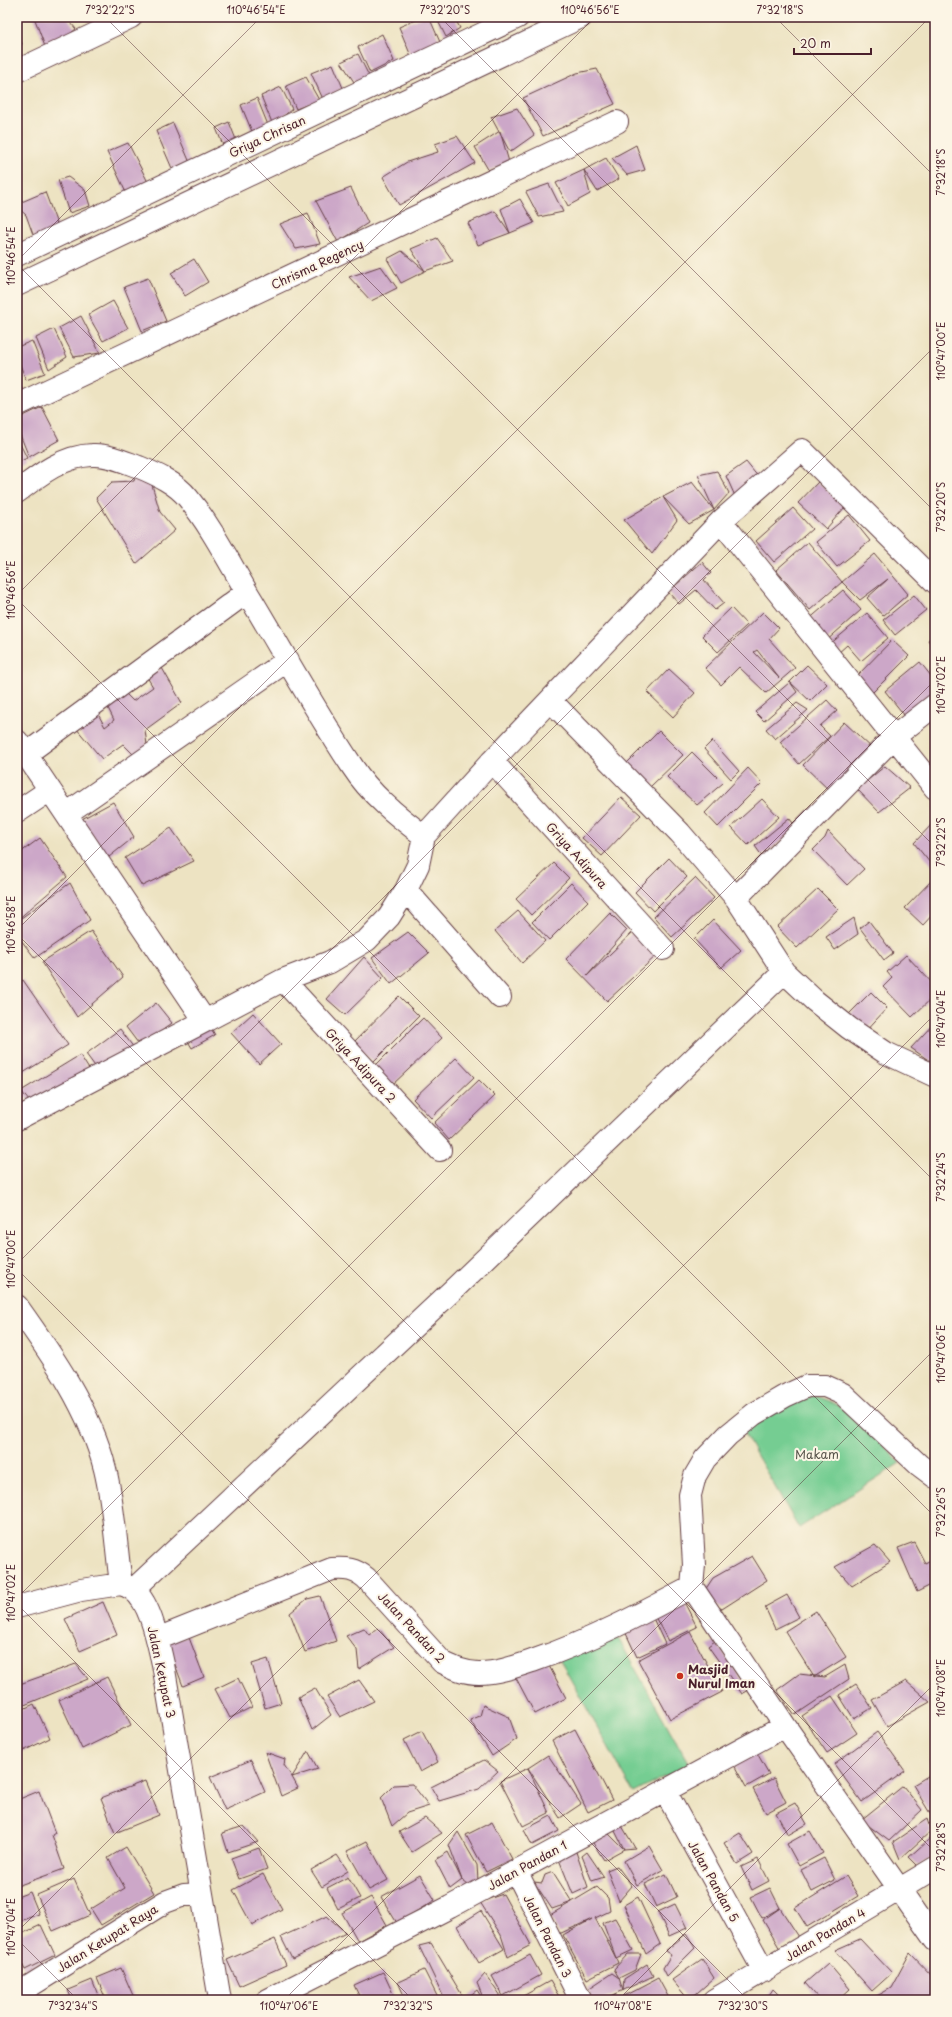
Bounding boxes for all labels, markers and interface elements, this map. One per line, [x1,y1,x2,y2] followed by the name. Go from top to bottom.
[85,2,135,17] text: 7°32'22"S
[227,2,285,17] text: 110°46'54"E
[420,2,470,17] text: 7°32'20"S
[560,2,620,17] text: 110°46'56"E
[756,2,804,17] text: 7°32'18"S
[794,30,871,56] scale bar
[800,34,831,52] text: 20 m
[226,110,308,162] street label: Griya Chrisan
[933,148,948,196] text: 7°32'18"S
[3,227,18,285] text: 110°46'54"E
[268,235,366,293] street label: Chrisma Regency
[933,322,948,380] text: 110°47'00"E
[933,482,948,532] text: 7°32'20"S
[3,560,18,620] text: 110°46'56"E
[933,656,948,714] text: 110°47'02"E
[933,817,948,867] text: 7°32'22"S
[542,818,612,893] street label: Griya Adipura
[3,896,18,954] text: 110°46'58"E
[933,990,948,1048] text: 110°47'04"E
[322,1024,400,1106] street label: Griya Adipura 2
[933,1152,948,1202] text: 7°32'24"S
[3,1230,18,1288] text: 110°47'00"E
[933,1325,948,1383] text: 110°47'06"E
[795,1445,839,1463] park label: Makam
[933,1487,948,1537] text: 7°32'26"S
[3,1564,18,1622] text: 110°47'02"E
[374,1587,450,1667] street label: Jalan Pandan 2
[143,1624,181,1720] street label: Jalan Ketupat 3
[933,1659,948,1717] text: 110°47'08"E
[688,1660,755,1692] place label: Masjid Nurul Iman
[675,1671,685,1681] marker: Masjid Nurul Iman
[933,1822,948,1872] text: 7°32'28"S
[484,1836,570,1894] street label: Jalan Pandan 1
[684,1837,744,1925] street label: Jalan Pandan 5
[519,1891,577,1981] street label: Jalan Pandan 3
[3,1898,18,1956] text: 110°47'04"E
[53,1899,161,1976] street label: Jalan Ketupat Raya
[781,1903,869,1965] street label: Jalan Pandan 4
[48,1998,98,2013] text: 7°32'34"S
[260,1998,318,2013] text: 110°47'06"E
[383,1998,433,2013] text: 7°32'32"S
[594,1998,652,2013] text: 110°47'08"E
[718,1998,768,2013] text: 7°32'30"S

